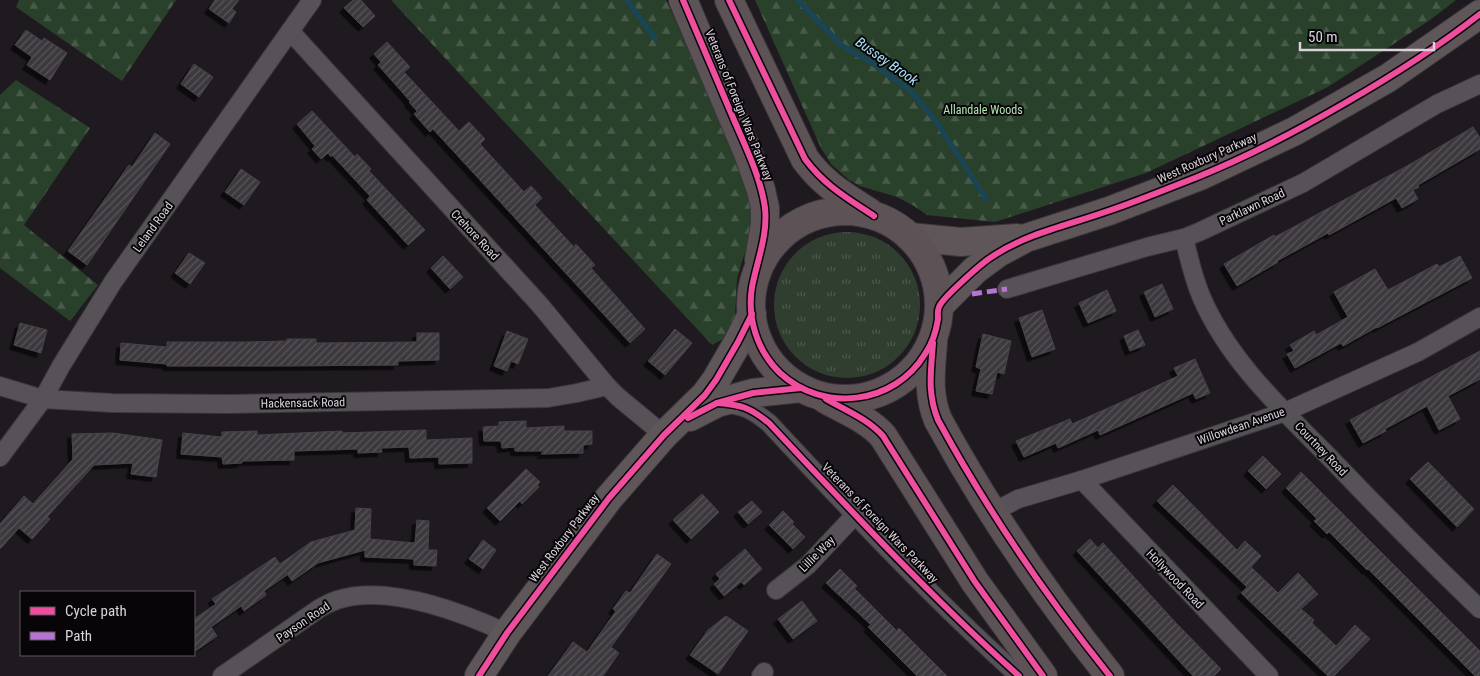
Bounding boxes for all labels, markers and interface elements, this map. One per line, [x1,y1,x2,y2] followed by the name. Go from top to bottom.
[1300,20,1434,52] scale bar
[702,27,776,183] street label: Veterans of Foreign Wars Parkway
[1308,28,1338,46] text: 50 m
[853,34,922,89] water label: Bussey Brook
[943,103,1023,117] park label: Allandale Woods
[1155,130,1259,186] street label: West Roxbury Parkway
[1217,186,1287,228] street label: Parklawn Road
[130,199,176,255] street label: Leland Road
[448,207,502,263] street label: Crehore Road
[261,395,345,411] street label: Hackensack Road
[1195,404,1287,448] street label: Willowdean Avenue
[1292,419,1350,479] street label: Courtney Road
[819,460,941,586] street label: Veterans of Foreign Wars Parkway
[526,491,602,585] street label: West Roxbury Parkway
[796,533,838,575] street label: Lillie Way
[1143,547,1207,611] street label: Hollywood Road
[20,591,195,656] legend
[274,599,332,645] street label: Payson Road
[65,602,127,620] text: Cycle path
[65,627,92,645] text: Path

